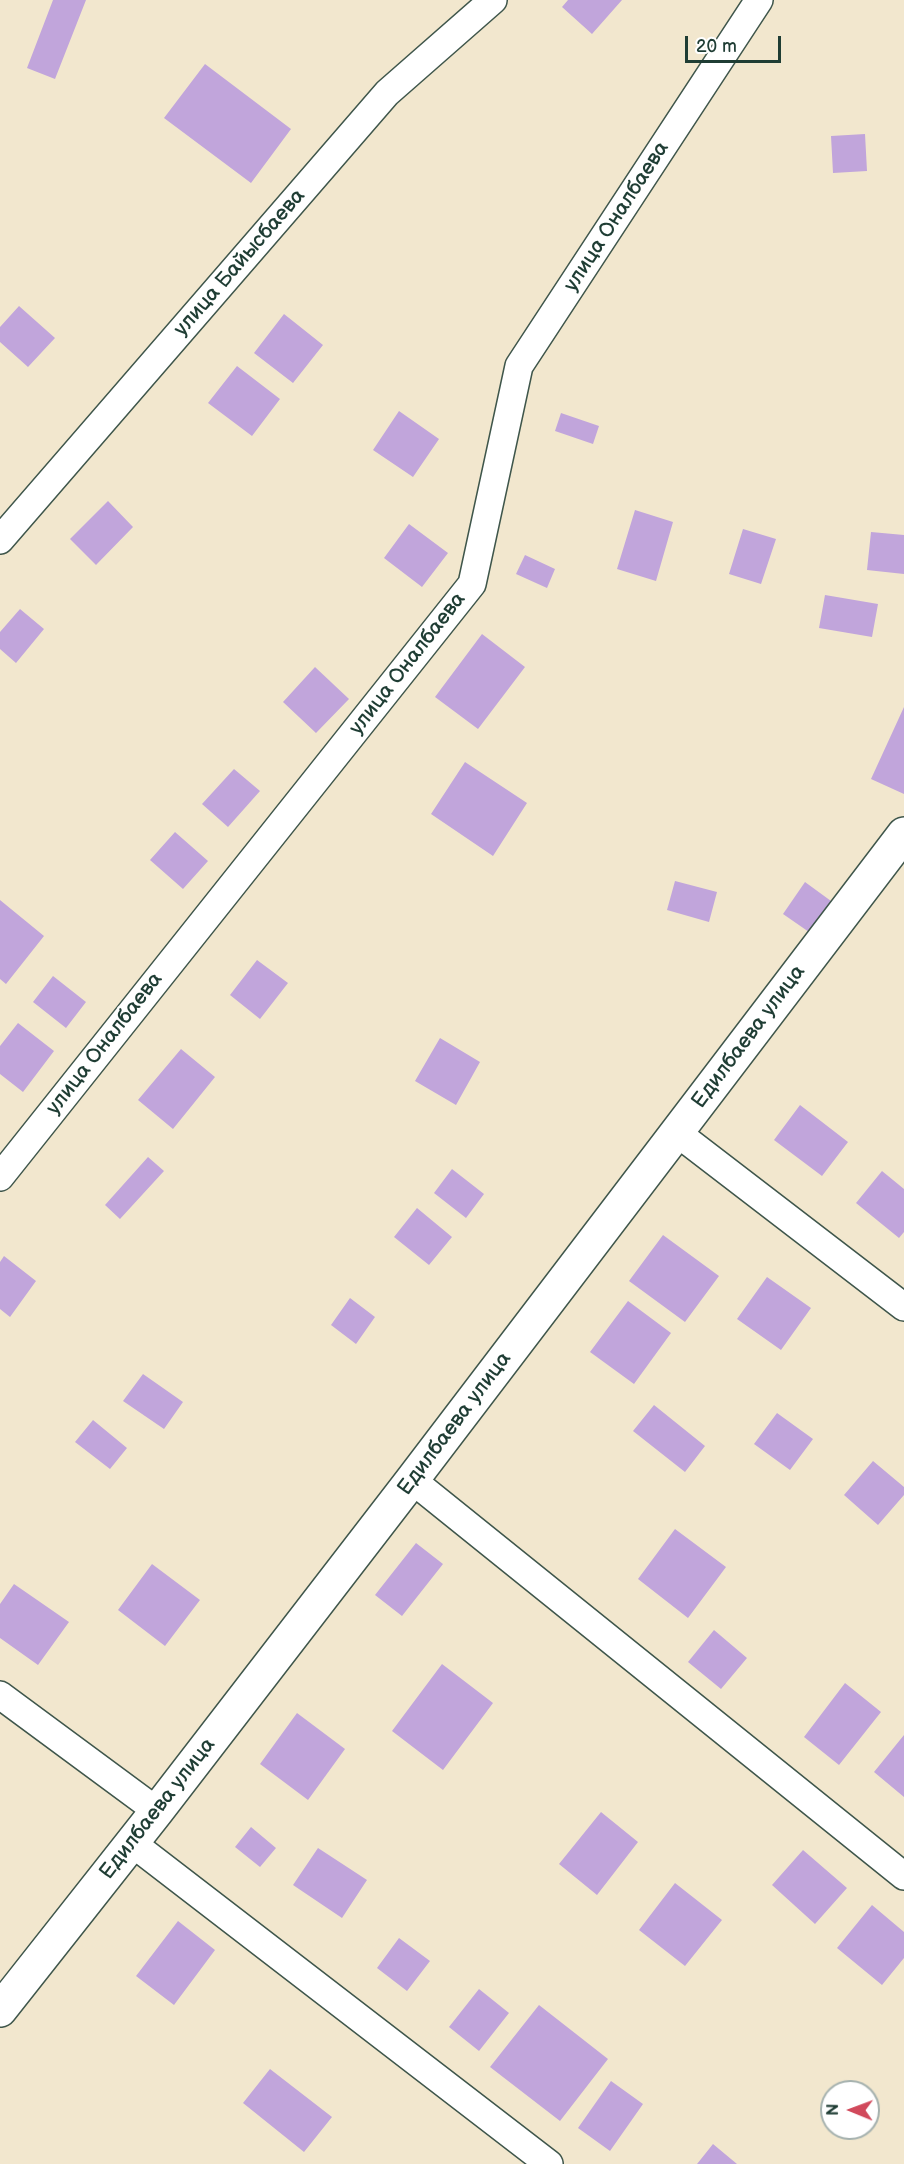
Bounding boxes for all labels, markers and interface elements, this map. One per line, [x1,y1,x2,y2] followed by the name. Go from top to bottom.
[688,24,784,62] scale bar
[696,36,737,57] text: 20 m
[559,137,675,297] street label: улица Оналбаева
[169,184,311,342] street label: улица Байысбаева
[344,588,472,740] street label: улица Оналбаева
[687,960,811,1114] street label: Едилбаева улица
[41,968,169,1120] street label: улица Оналбаева
[393,1347,517,1501] street label: Едилбаева улица
[95,1733,221,1885] street label: Едилбаева улица
[820,2080,880,2140] north arrow
[824,2104,843,2116] text: N

